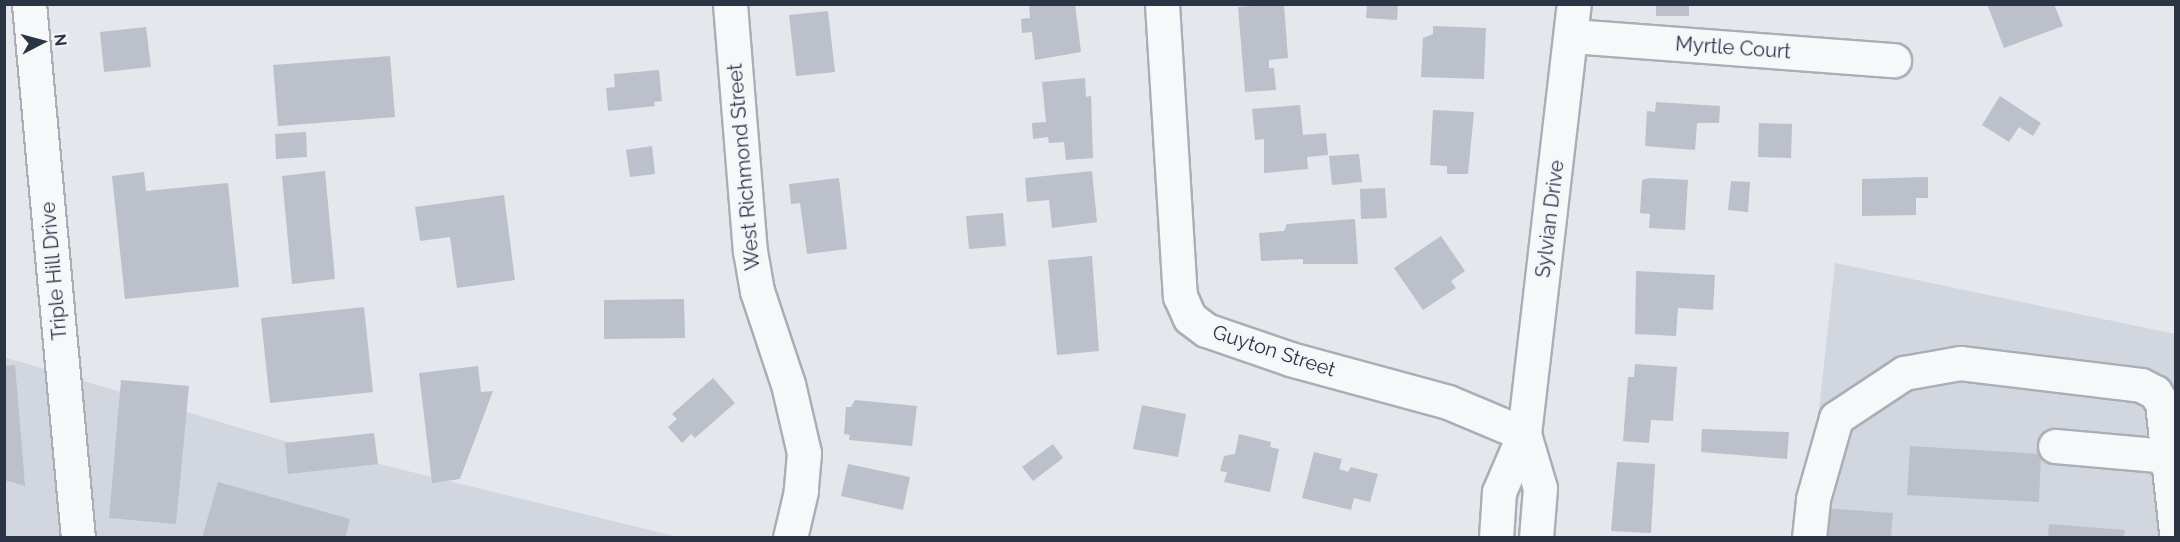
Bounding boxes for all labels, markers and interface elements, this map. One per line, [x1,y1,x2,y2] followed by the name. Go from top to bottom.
[12,12,72,72] north arrow
[1675,32,1791,64] street label: Myrtle Court
[50,33,70,47] text: N
[723,63,765,271] street label: West Richmond Street
[1531,159,1569,279] street label: Sylvian Drive
[36,201,72,341] street label: Triple Hill Drive
[1210,320,1338,382] street label: Guyton Street

